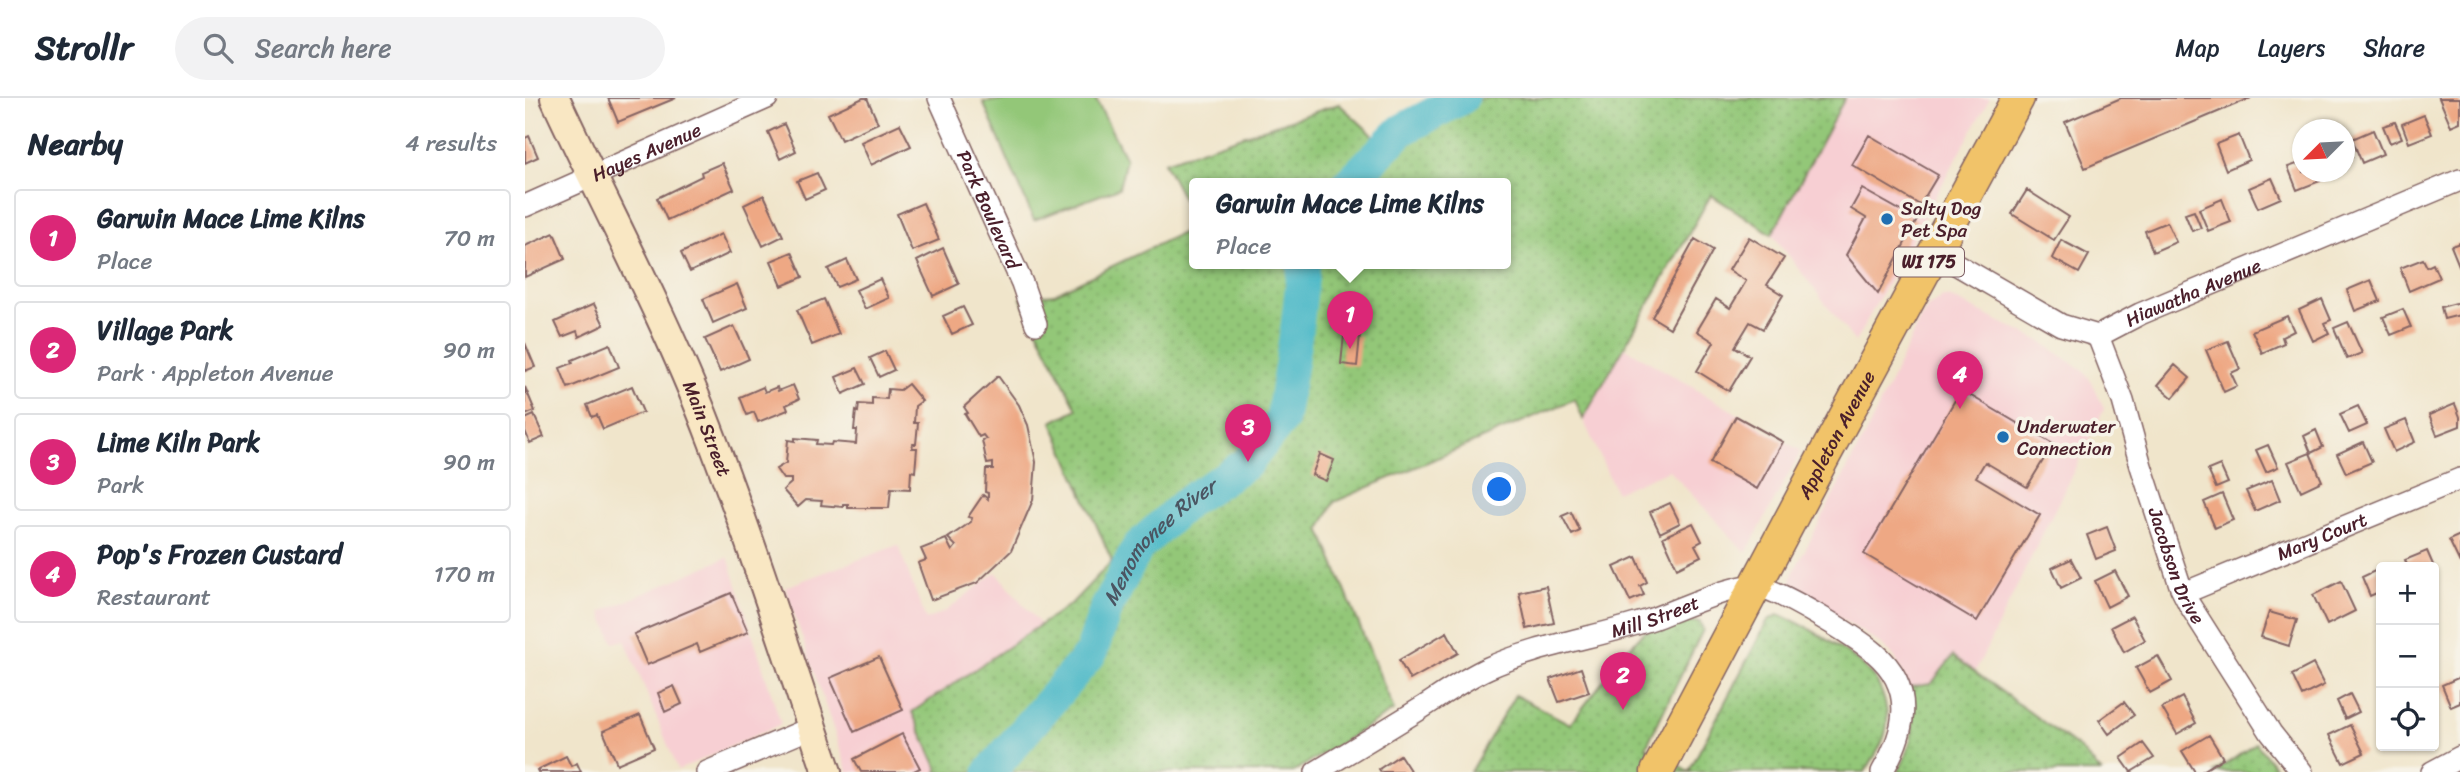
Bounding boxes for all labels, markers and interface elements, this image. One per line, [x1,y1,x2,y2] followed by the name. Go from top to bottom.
[175,17,665,80] search box
[35,19,133,77] text: Strollr
[255,25,392,71] text: Search here
[2175,27,2220,69] text: Map
[2258,27,2325,69] text: Layers
[2363,27,2425,69] text: Share
[199,29,237,67] icon: search
[586,113,707,191] street label: Hayes Avenue
[28,117,123,171] text: Nearby
[2292,119,2355,182] north arrow
[405,123,497,164] text: 4 results
[948,144,1031,276] street label: Park Boulevard
[1189,178,1511,269] popup
[1216,180,1484,226] text: Garwin Mace Lime Kilns
[1901,192,1982,247] place label: Salty Dog Pet Spa
[97,195,365,241] text: Garwin Mace Lime Kilns
[1879,211,1895,227] marker: Salty Dog Pet Spa
[48,218,58,259] text: 1
[444,218,495,259] text: 70 m
[1216,226,1271,267] text: Place
[97,241,152,282] text: Place
[1894,247,1964,276] road number: WI 175
[2119,249,2266,336] street label: Hiawatha Avenue
[1327,291,1373,349] pin: 1
[97,307,233,353] text: Village Park
[46,330,60,371] text: 2
[443,330,495,371] text: 90 m
[1937,351,1983,409] pin: 4
[97,353,334,394] text: Park · Appleton Avenue
[1787,364,1884,505] street label: Appleton Avenue
[674,375,741,481] street label: Main Street
[1225,404,1271,462] pin: 3
[2017,410,2117,465] place label: Underwater Connection
[97,419,260,465] text: Lime Kiln Park
[1995,429,2011,445] marker: Underwater Connection
[47,442,59,483] text: 3
[443,442,495,483] text: 90 m
[97,465,144,506] text: Park
[1092,466,1228,612] water label: Menomonee River
[1482,472,1516,506] your location
[2139,502,2214,631] street label: Jacobson Drive
[2271,503,2372,570] street label: Mary Court
[97,531,342,577] text: Pop's Frozen Custard
[46,554,60,595] text: 4
[434,554,495,595] text: 170 m
[2376,562,2439,751] map controls
[2376,562,2439,625] button: +
[97,577,211,618] text: Restaurant
[1607,586,1704,647] street label: Mill Street
[2376,625,2439,688] button: −
[1600,652,1646,710] pin: 2
[2376,688,2439,751] button: locate

